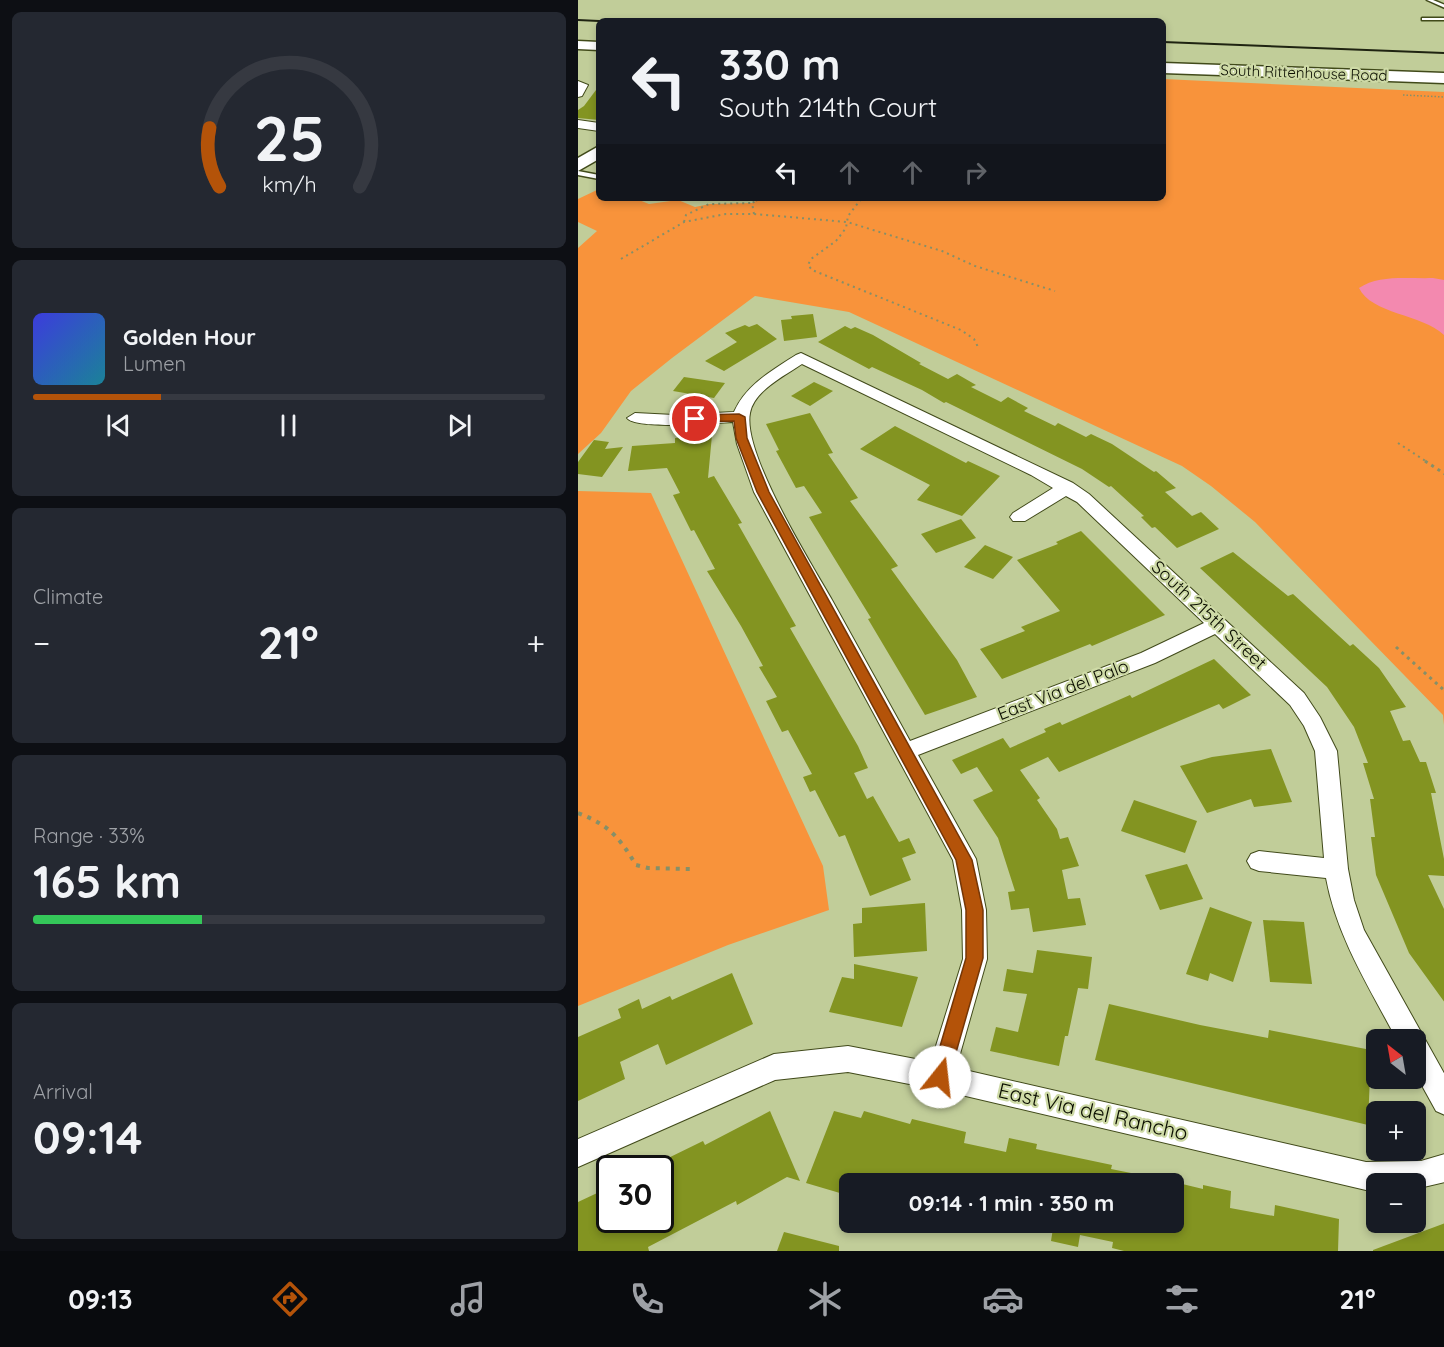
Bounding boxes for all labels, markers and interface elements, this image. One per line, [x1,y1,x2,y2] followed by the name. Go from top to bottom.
[719,38,840,91] text: 330 m
[620,42,698,120] icon: left
[1220,60,1388,85] street label: South Rittenhouse Road
[719,90,937,124] text: South 214th Court
[253,99,325,177] text: 25
[770,156,803,189] icon: left
[833,156,866,189] icon: ahead
[896,156,929,189] icon: ahead
[959,156,992,189] icon: right
[262,171,316,197] text: km/h
[123,323,256,351] text: Golden Hour
[123,351,186,376] text: Lumen
[669,393,720,444] pin
[678,402,711,435] icon: arrive
[102,409,135,442] icon: previous
[272,409,305,442] icon: pause
[443,409,476,442] icon: next
[1147,555,1272,674] street label: South 215th Street
[33,584,103,609] text: Climate
[258,614,319,670] text: 21°
[33,622,50,663] text: −
[526,622,545,663] text: +
[994,654,1132,725] street label: East Via del Palo
[33,823,145,848] text: Range · 33%
[33,853,181,909] text: 165 km
[1366,1029,1426,1089] north arrow
[1366,1029,1426,1233] map controls
[908,1045,972,1109] position arrow
[996,1077,1191,1146] street label: East Via del Rancho
[33,1079,93,1104] text: Arrival
[1366,1101,1426,1161] button: +
[33,1109,142,1165] text: 09:14
[596,1155,674,1233] speed limit sign: 30
[1366,1173,1426,1233] button: −
[909,1189,1114,1217] text: 09:14 · 1 min · 350 m
[269,1278,311,1320] icon: directions
[447,1278,489,1320] icon: music
[626,1278,668,1320] icon: phone
[804,1278,846,1320] icon: climate
[982,1278,1024,1320] icon: car
[1161,1278,1203,1320] icon: filters
[68,1282,132,1316] text: 09:13
[1339,1282,1376,1316] text: 21°

